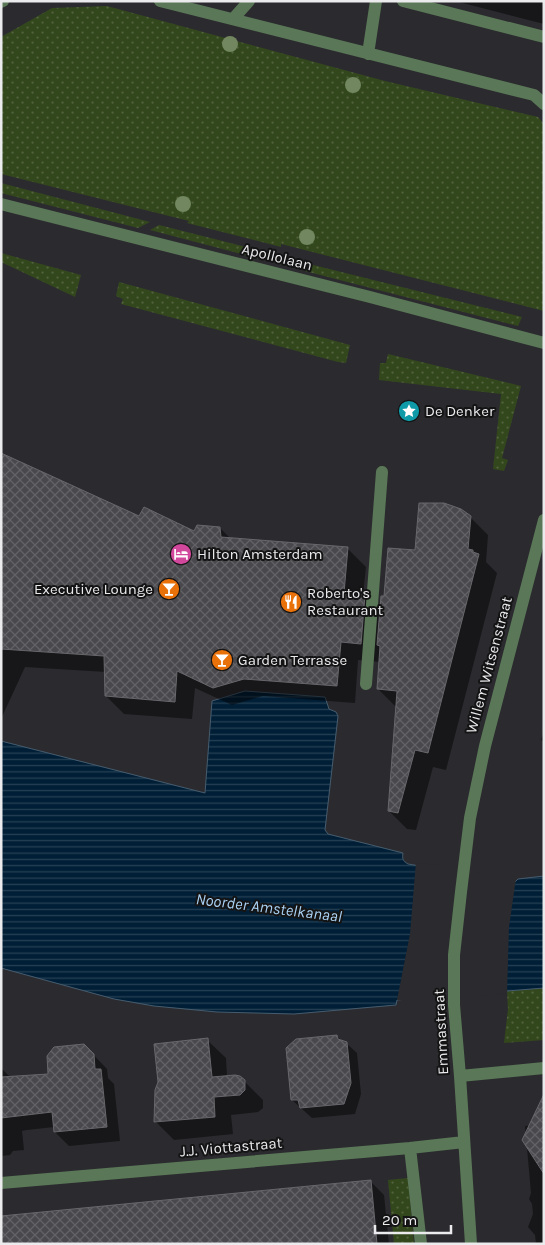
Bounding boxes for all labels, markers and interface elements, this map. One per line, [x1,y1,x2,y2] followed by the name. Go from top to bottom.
[240,240,314,274] street label: Apollolaan
[397,399,421,423] place icon: De Denker
[425,402,495,420] place label: De Denker
[169,542,193,566] hotel icon: Hilton Amsterdam
[197,545,323,563] place label: Hilton Amsterdam
[157,577,181,601] bar icon: Executive Lounge
[34,580,153,598] place label: Executive Lounge
[307,584,383,619] place label: Roberto's Restaurant
[279,590,303,614] restaurant icon: Roberto's Restaurant
[462,594,516,735] street label: Willem Witsenstraat
[210,648,234,672] bar icon: Garden Terrasse
[238,651,347,669] place label: Garden Terrasse
[195,889,343,926] water label: Noorder Amstelkanaal
[430,988,452,1075] street label: Emmastraat
[179,1134,283,1160] street label: J.J. Viottastraat
[375,1202,451,1234] scale bar
[382,1211,417,1229] text: 20 m

